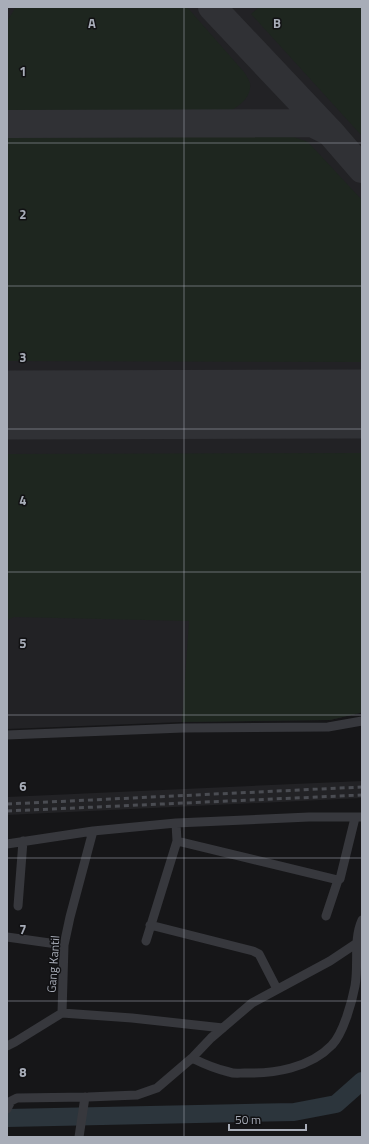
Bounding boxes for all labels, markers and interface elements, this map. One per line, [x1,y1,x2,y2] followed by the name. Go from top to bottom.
[88,13,96,33] text: A
[273,13,281,33] text: B
[19,61,27,81] text: 1
[19,204,27,224] text: 2
[19,347,27,367] text: 3
[19,490,27,510] text: 4
[19,633,27,653] text: 5
[19,776,27,796] text: 6
[19,919,27,939] text: 7
[42,935,64,993] street label: Gang Kantil
[19,1062,27,1082] text: 8
[229,1106,306,1132] scale bar
[235,1110,261,1129] text: 50 m

